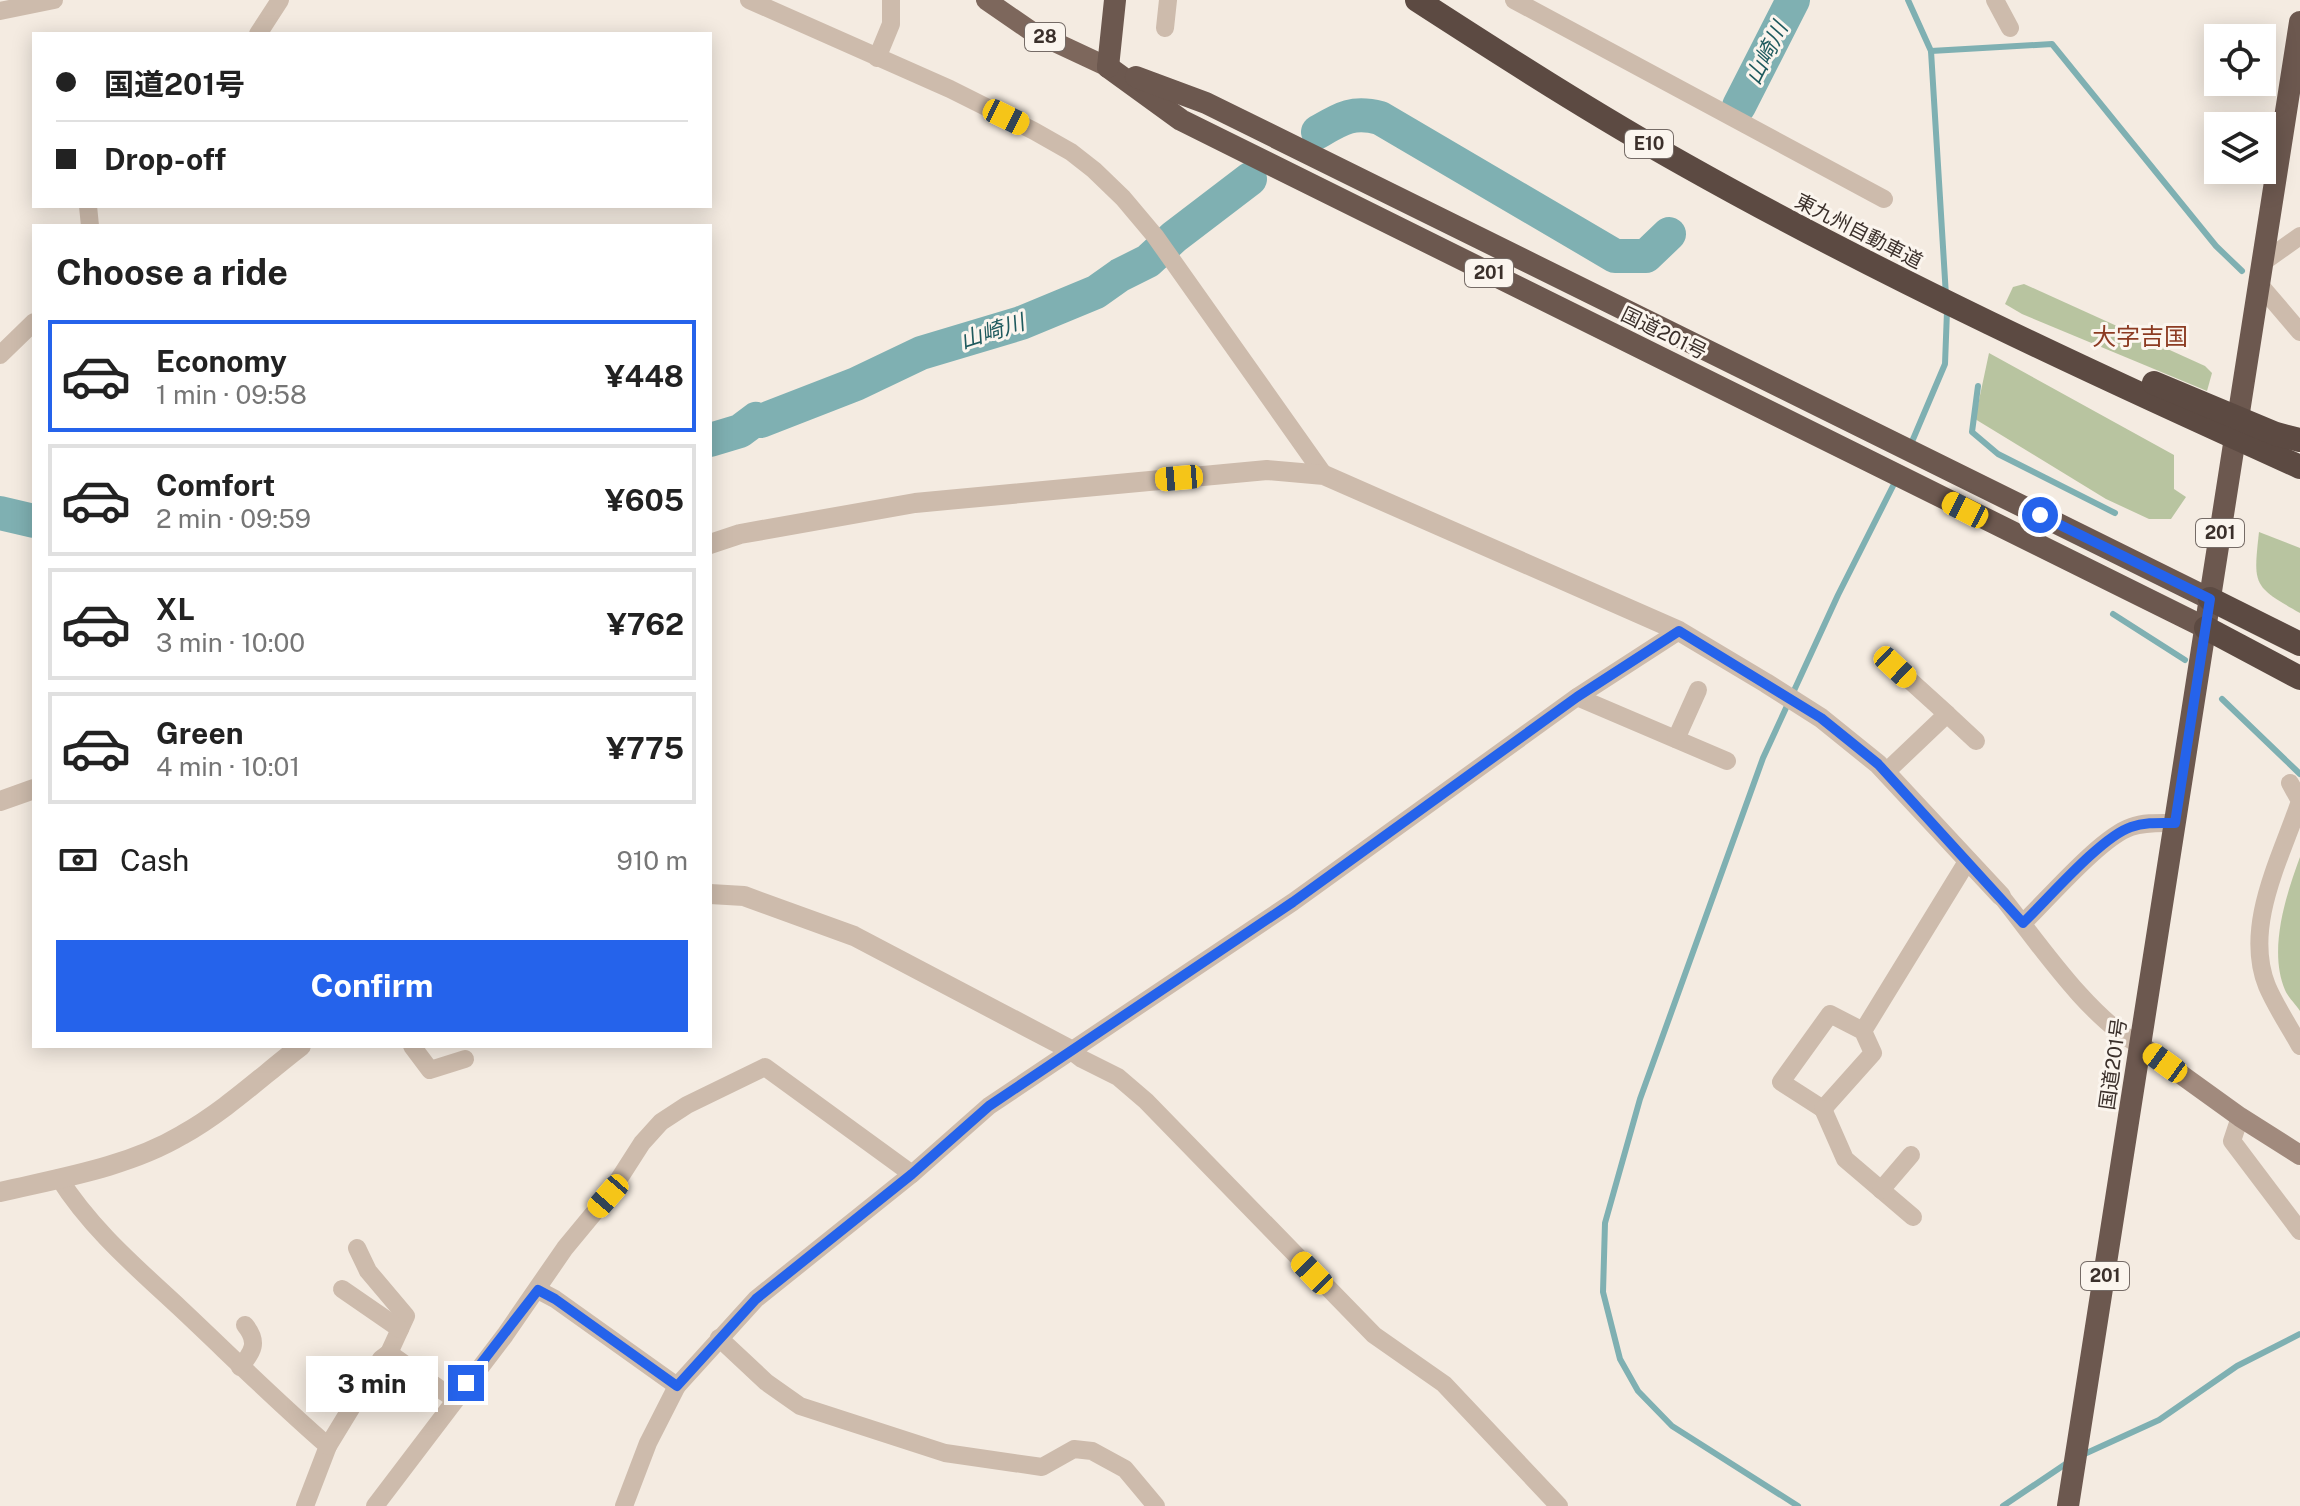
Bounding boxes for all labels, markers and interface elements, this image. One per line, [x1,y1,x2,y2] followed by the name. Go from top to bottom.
[1739,16,1793,88] water label: 山崎川
[1025,23,1065,51] road number: 28
[2204,24,2276,184] map controls
[2204,24,2276,96] button: locate
[104,66,245,102] text: 国道201号
[979,96,1033,138] car
[2204,112,2276,184] button: layers
[1625,130,1673,158] road number: E10
[104,141,226,177] text: Drop-off
[1791,189,1927,273] street label: 東九州自動車道
[56,251,288,293] text: Choose a ride
[1465,259,1513,287] road number: 201
[1617,302,1711,364] street label: 国道201号
[957,308,1029,354] water label: 山崎川
[2092,322,2188,350] district label: 大字吉国
[60,340,132,412] icon: car
[156,343,287,379] text: Economy
[605,358,684,394] text: ¥448
[156,379,307,410] text: 1 min · 09:58
[60,464,132,536] icon: car
[1154,464,1204,492] car
[156,467,275,503] text: Comfort
[605,482,684,518] text: ¥605
[1938,488,1992,532] car
[2022,497,2058,533] route start
[156,503,311,534] text: 2 min · 09:59
[2196,519,2244,547] road number: 201
[60,588,132,660] icon: car
[156,591,195,627] text: XL
[607,606,684,642] text: ¥762
[156,627,305,658] text: 3 min · 10:00
[1869,642,1921,692] car
[60,712,132,784] icon: car
[156,715,243,751] text: Green
[606,730,684,766] text: ¥775
[156,751,300,782] text: 4 min · 10:01
[56,838,100,882] icon: cash
[120,842,189,878] text: Cash
[616,845,688,876] text: 910 m
[56,940,688,1032] button: Confirm
[2095,1017,2131,1111] street label: 国道201号
[2139,1039,2191,1087] car
[583,1170,633,1222] car
[1287,1247,1337,1299] car
[2081,1262,2129,1290] road number: 201
[306,1355,438,1411] callout: 3 min
[448,1365,484,1401] route end
[338,1368,406,1399] text: 3 min

